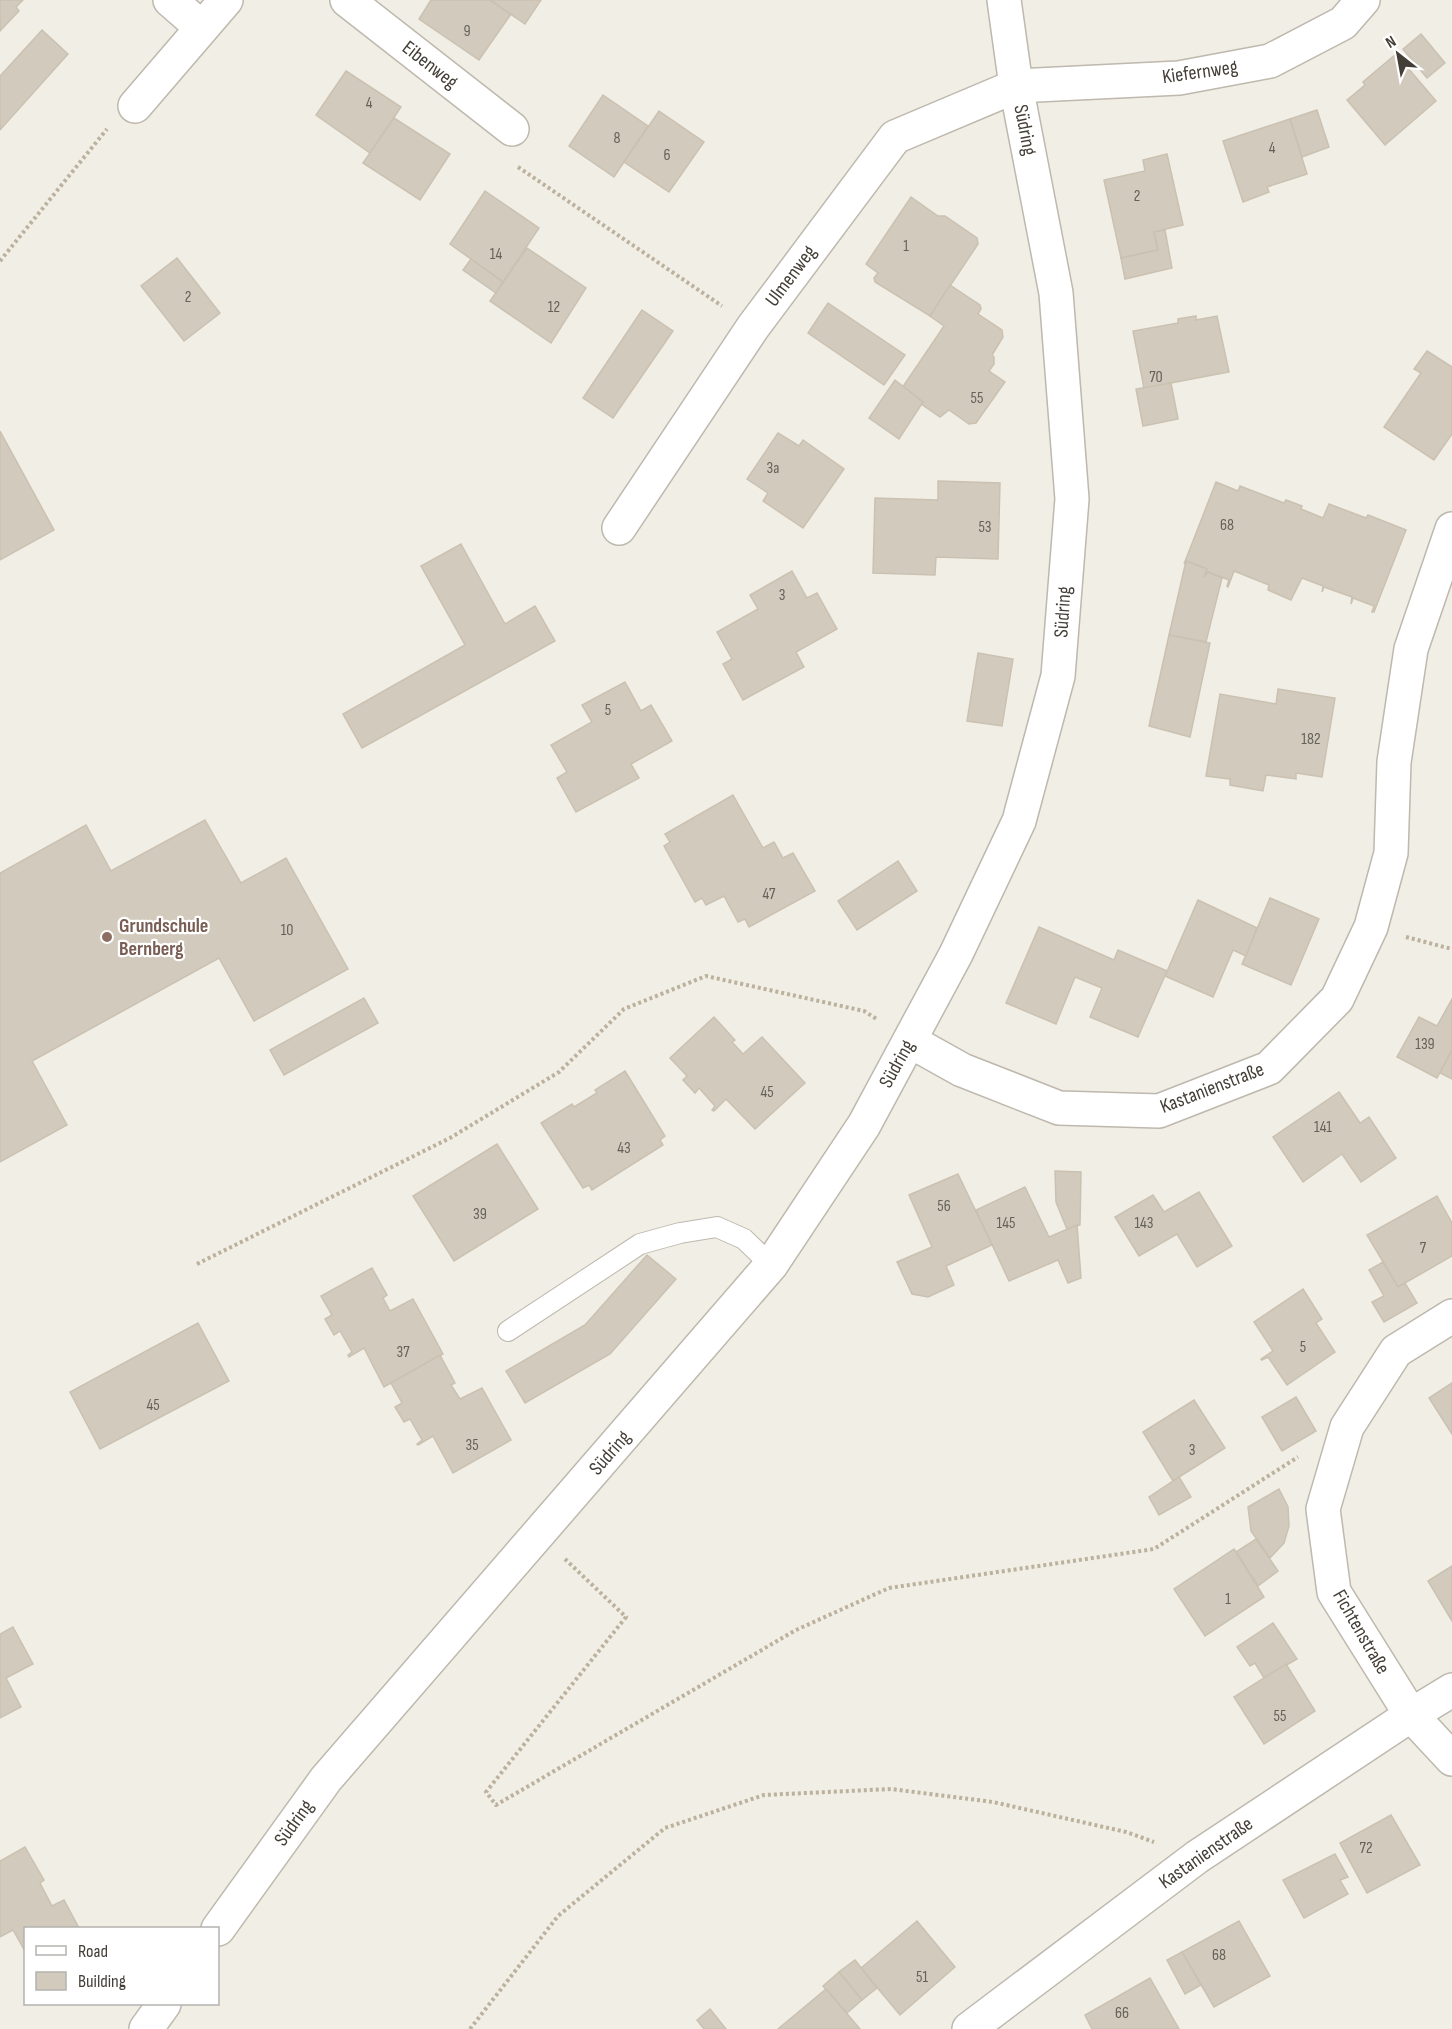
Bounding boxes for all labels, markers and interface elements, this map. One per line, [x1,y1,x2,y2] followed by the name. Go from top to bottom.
[463,22,471,41] house number: 9
[1368,24,1428,84] north arrow
[1382,32,1400,53] text: N
[397,36,463,94] street label: Eibenweg
[1161,55,1239,89] street label: Kiefernweg
[366,94,373,113] house number: 4
[1008,103,1042,157] street label: Südring
[613,129,621,148] house number: 8
[1269,139,1276,158] house number: 4
[663,146,671,165] house number: 6
[1134,187,1140,206] house number: 2
[903,237,909,256] house number: 1
[760,241,822,311] street label: Ulmenweg
[490,245,502,264] house number: 14
[185,288,191,307] house number: 2
[548,298,560,317] house number: 12
[1149,368,1163,387] house number: 70
[971,389,983,408] house number: 55
[767,459,779,478] house number: 3a
[1220,516,1234,535] house number: 68
[978,518,992,537] house number: 53
[779,586,785,605] house number: 3
[1049,586,1077,638] street label: Südring
[605,701,611,720] house number: 5
[1301,730,1321,749] house number: 182
[763,885,776,904] house number: 47
[119,914,208,961] place label: Grundschule Bernberg
[281,921,293,940] house number: 10
[100,930,114,944] marker: Grundschule Bernberg
[1415,1035,1435,1054] house number: 139
[874,1036,920,1092] street label: Südring
[1157,1057,1267,1119] street label: Kastanienstraße
[760,1083,774,1102] house number: 45
[1314,1118,1332,1137] house number: 141
[617,1139,631,1158] house number: 43
[937,1197,951,1216] house number: 56
[473,1205,487,1224] house number: 39
[997,1214,1015,1233] house number: 145
[1134,1214,1154,1233] house number: 143
[1420,1239,1427,1258] house number: 7
[1300,1338,1306,1357] house number: 5
[396,1343,410,1362] house number: 37
[146,1396,160,1415] house number: 45
[584,1426,636,1480] street label: Südring
[465,1436,479,1455] house number: 35
[1189,1441,1195,1460] house number: 3
[1327,1585,1395,1679] street label: Fichtenstraße
[1225,1590,1231,1609] house number: 1
[1274,1707,1286,1726] house number: 55
[269,1795,319,1851] street label: Südring
[1154,1812,1258,1894] street label: Kastanienstraße
[1360,1839,1372,1858] house number: 72
[24,1927,219,2005] legend
[78,1941,108,1962] text: Road
[1212,1946,1226,1965] house number: 68
[916,1968,928,1987] house number: 51
[78,1971,126,1992] text: Building
[1115,2004,1129,2023] house number: 66

